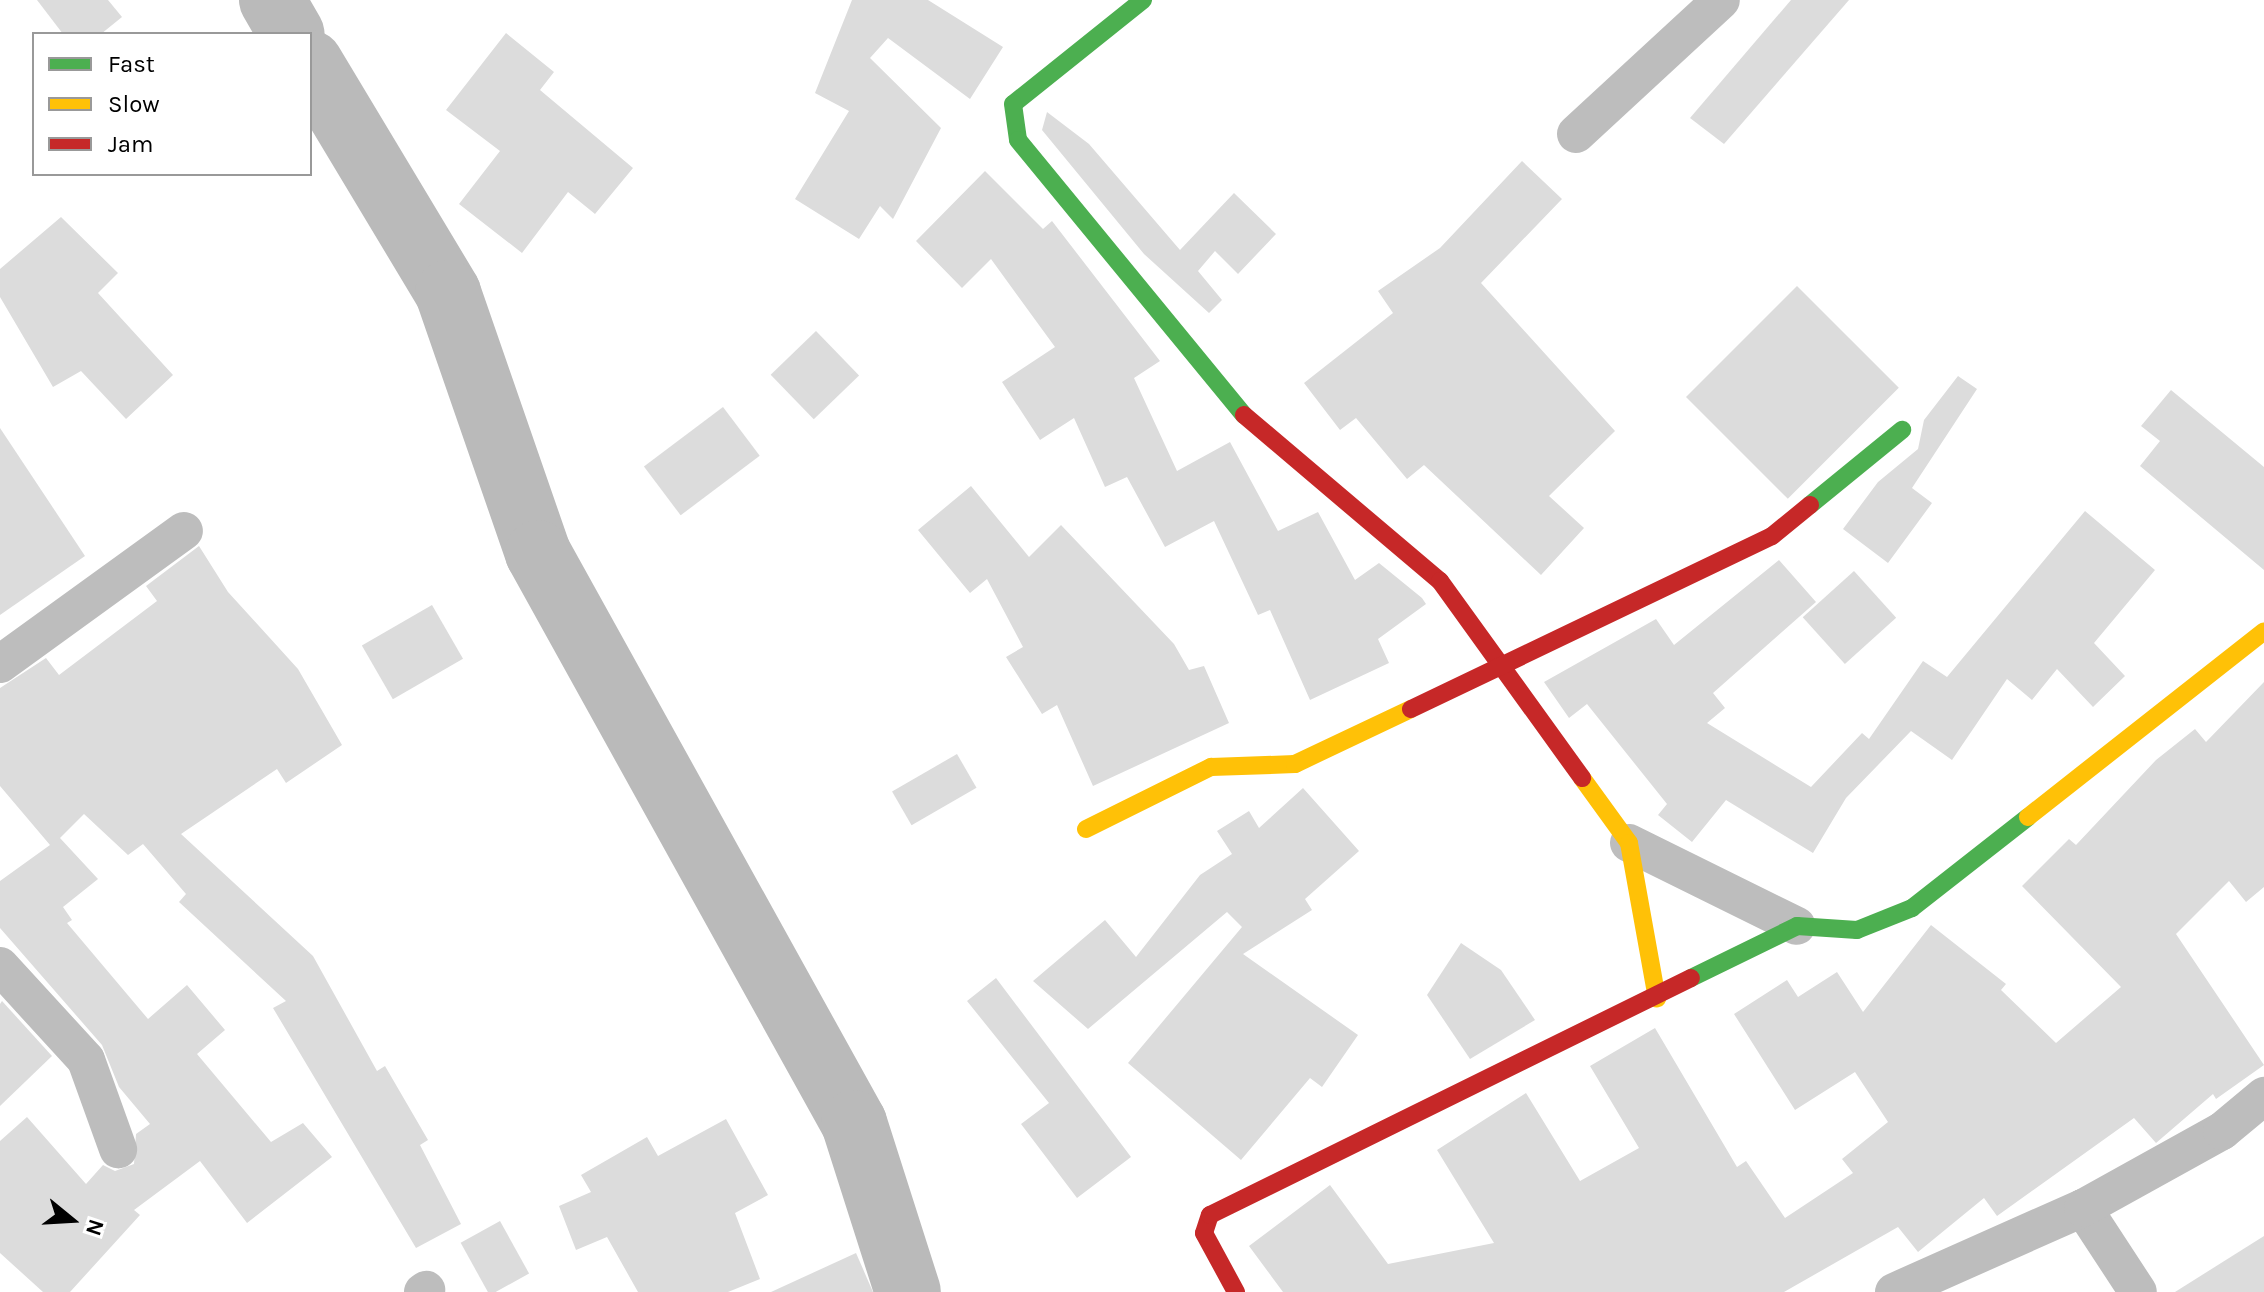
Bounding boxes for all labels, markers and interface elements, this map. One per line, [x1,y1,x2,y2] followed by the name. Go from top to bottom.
[32,32,312,176] legend
[108,50,155,78] text: Fast
[108,90,160,118] text: Slow
[108,130,153,158] text: Jam
[32,1180,112,1260] north arrow
[80,1216,110,1239] text: N

